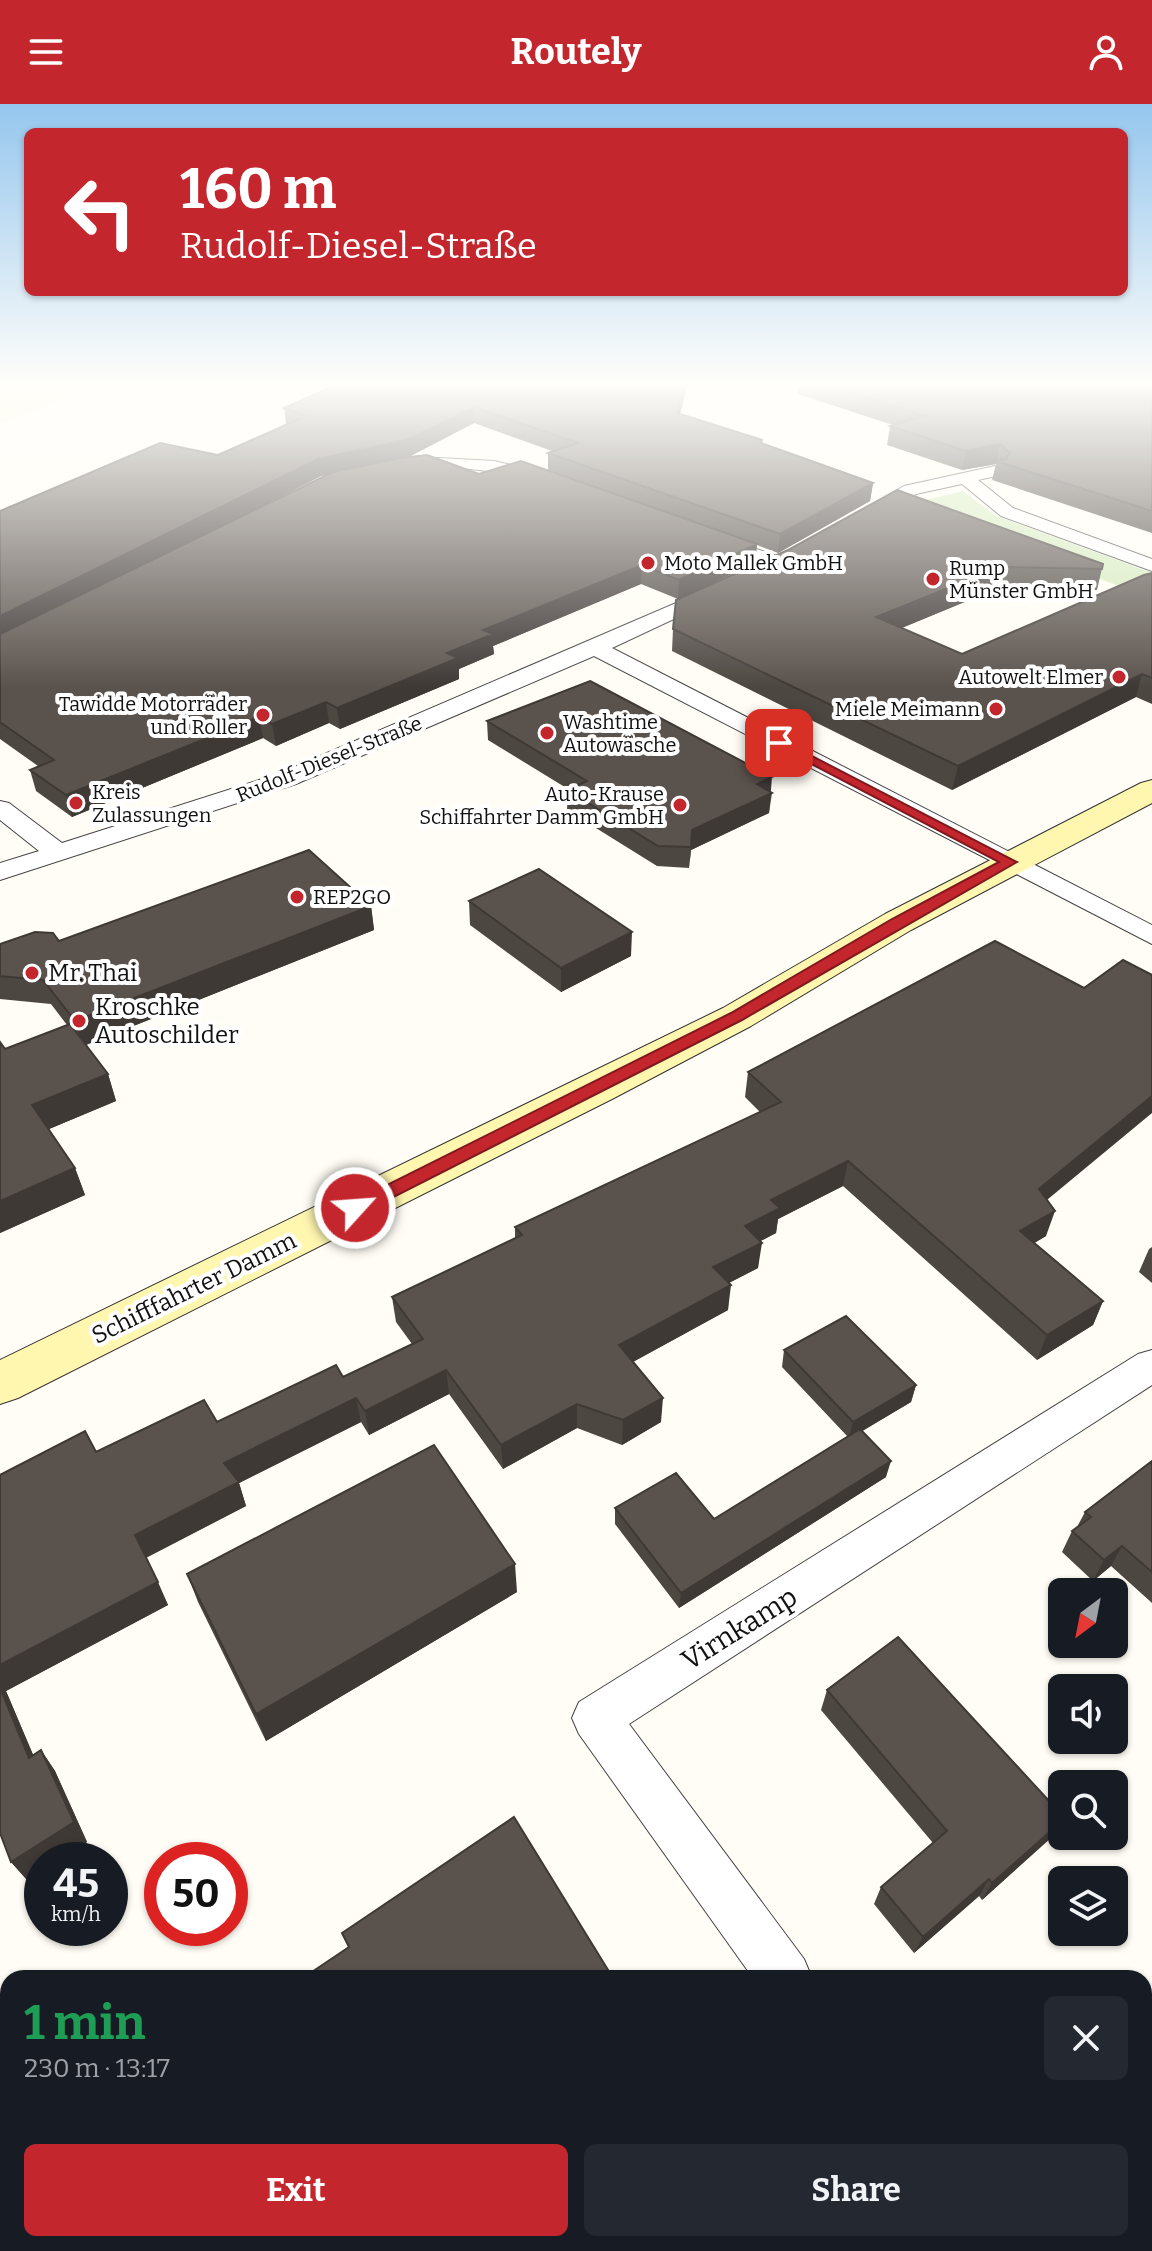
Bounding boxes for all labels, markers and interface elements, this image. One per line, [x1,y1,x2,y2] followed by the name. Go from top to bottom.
[24,30,68,74] icon: menu
[511,30,641,74] text: Routely
[1084,30,1128,74] icon: person
[180,156,336,223] text: 160 m
[48,160,152,264] icon: left
[180,224,537,268] text: Rudolf-Diesel-Straße
[664,551,843,575] place label: Moto Mallek GmbH
[639,554,657,572] marker: Moto Mallek GmbH
[949,556,1094,603] place label: Rump Münster GmbH
[924,570,942,588] marker: Rump Münster GmbH
[958,665,1103,689] place label: Autowelt Elmer
[1110,668,1128,686] marker: Autowelt Elmer
[59,692,247,739] place label: Tawidde Motorräder und Roller
[835,697,980,721] place label: Miele Meimann
[987,700,1005,718] marker: Miele Meimann
[254,706,272,724] marker: Tawidde Motorräder und Roller
[745,709,813,777] pin
[563,710,676,757] place label: Washtime Autowäsche
[233,711,425,807] street label: Rudolf-Diesel-Straße
[757,721,801,765] icon: arrive
[538,724,556,742] marker: Washtime Autowäsche
[92,780,212,827] place label: Kreis Zulassungen
[419,782,664,829] place label: Auto-Krause Schiffahrter Damm GmbH
[67,794,85,812] marker: Kreis Zulassungen
[671,796,689,814] marker: Auto-Krause Schiffahrter Damm GmbH
[313,885,391,909] place label: REP2GO
[288,888,306,906] marker: REP2GO
[48,959,137,987] place label: Mr. Thai
[23,964,41,982] marker: Mr. Thai
[95,993,239,1049] place label: Kroschke Autoschilder
[70,1012,88,1030] marker: Kroschke Autoschilder
[313,1166,397,1250] position arrow
[87,1226,301,1350] street label: Schifffahrter Damm
[1048,1578,1128,1658] north arrow
[1048,1578,1128,1946] map controls
[675,1580,803,1677] street label: Virnkamp
[1048,1674,1128,1754] button: sound
[1048,1770,1128,1850] button: search
[144,1842,248,1946] speed limit sign: 50
[53,1860,99,1908] text: 45
[1048,1866,1128,1946] button: layers
[51,1902,101,1926] text: km/h
[24,1994,145,2052] text: 1 min
[1044,1996,1128,2080] button: close
[24,2053,170,2084] text: 230 m · 13:17
[24,2144,568,2236] button: Exit
[584,2144,1128,2236] button: Share

